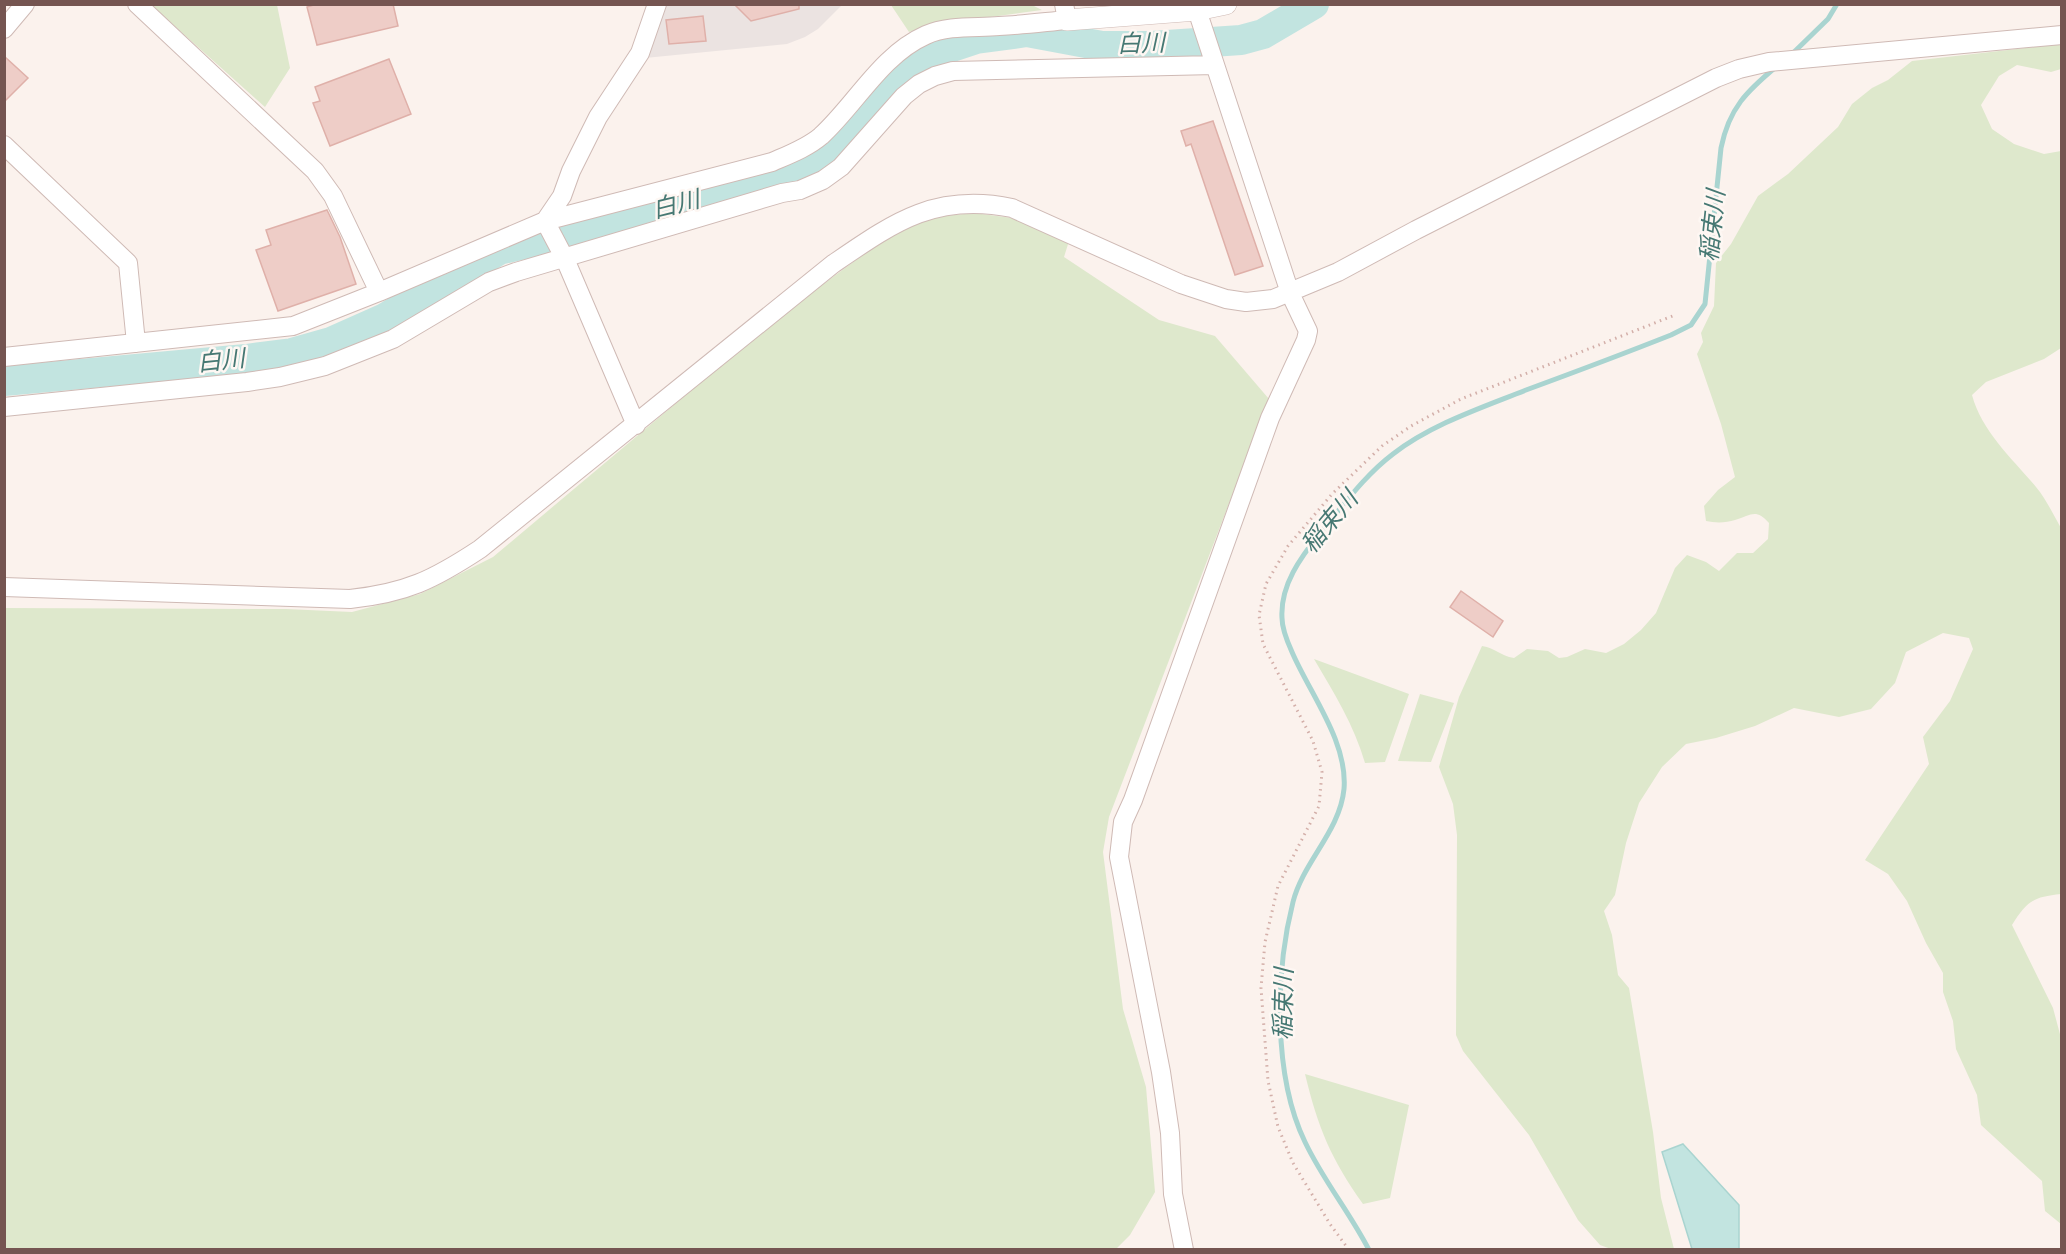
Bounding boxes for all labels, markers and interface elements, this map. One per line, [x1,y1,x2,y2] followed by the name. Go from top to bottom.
[1117,29,1168,59] water label: 白川
[649,184,706,225] water label: 白川
[1695,186,1731,263] water label: 稲束川
[196,344,249,378] water label: 白川
[1296,483,1366,559] water label: 稲束川
[1269,965,1299,1040] water label: 稲束川

